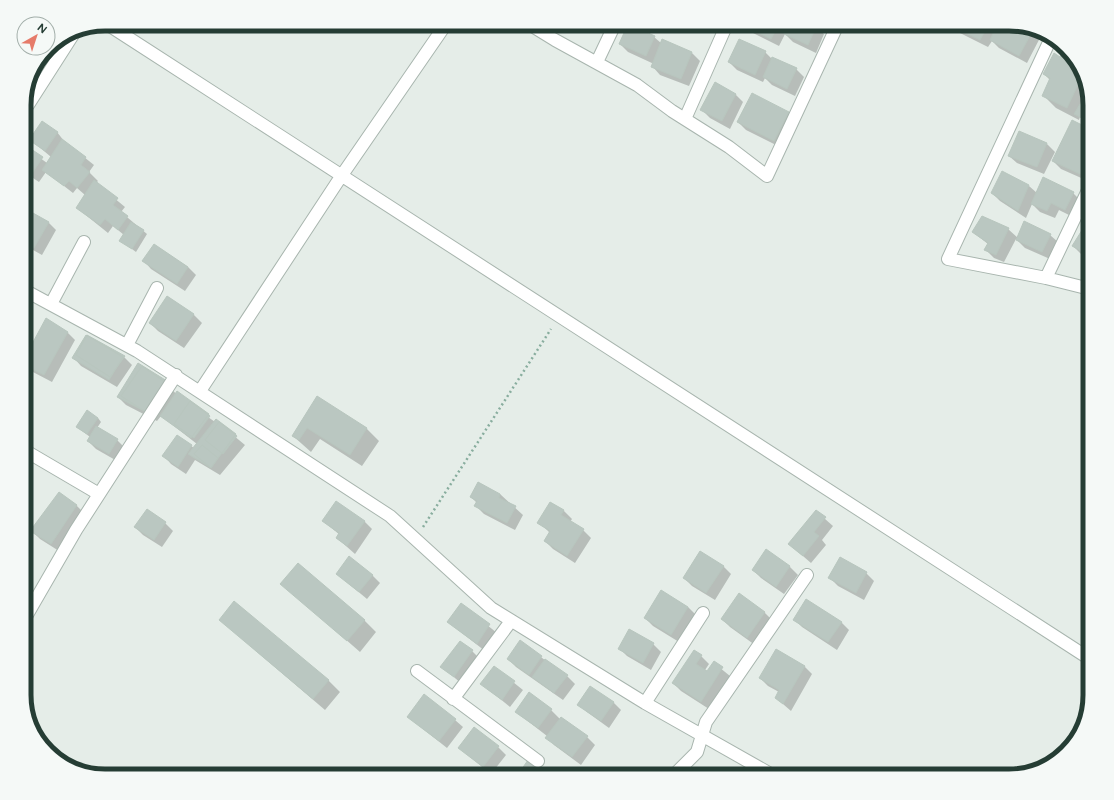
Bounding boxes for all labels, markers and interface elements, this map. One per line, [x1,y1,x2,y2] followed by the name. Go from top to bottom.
[16,16,56,56] north arrow
[35,21,49,36] text: N

